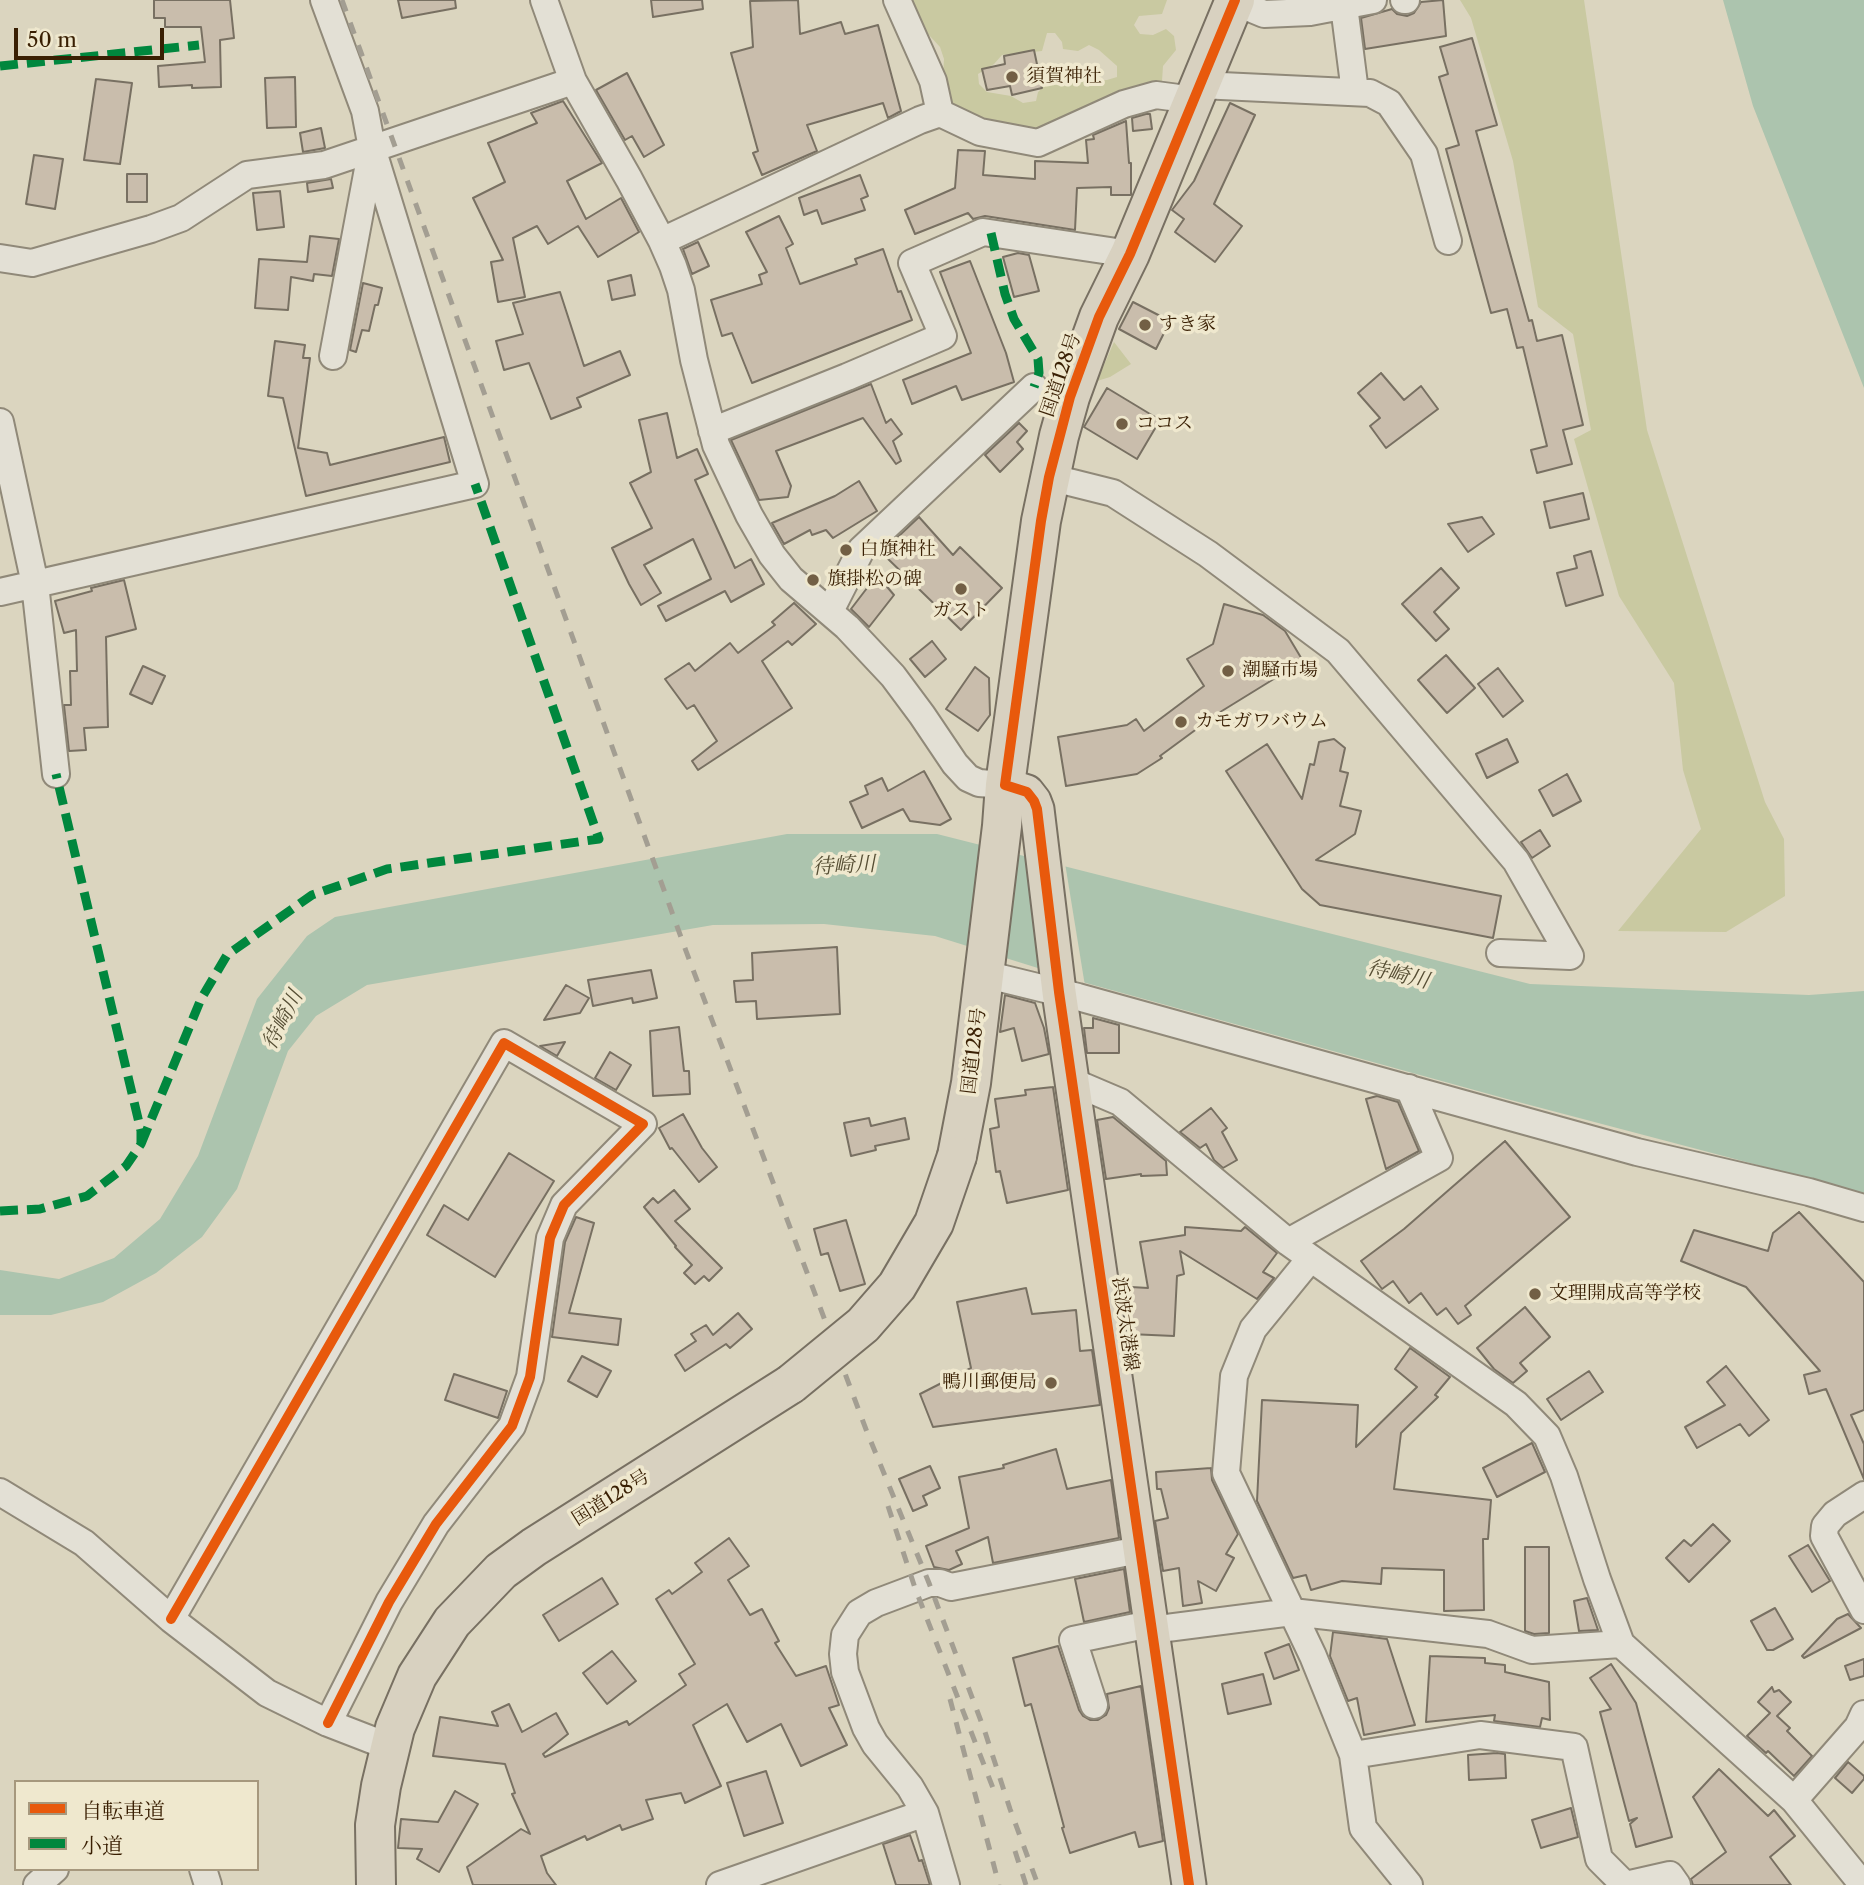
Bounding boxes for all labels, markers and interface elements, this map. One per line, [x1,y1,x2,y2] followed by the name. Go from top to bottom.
[18,14,168,58] scale bar
[27,27,77,52] text: 50 m
[1026,66,1102,88] place label: 須賀神社
[1004,69,1020,85] marker: 須賀神社
[1159,314,1216,336] place label: すき家
[1137,317,1153,333] marker: すき家
[1036,330,1086,420] street label: 国道128号
[1136,413,1193,435] place label: ココス
[1114,416,1130,432] marker: ココス
[860,539,936,561] place label: 白旗神社
[838,542,854,558] marker: 白旗神社
[827,569,922,591] place label: 旗掛松の碑
[805,572,821,588] marker: 旗掛松の碑
[953,581,969,597] marker: ガスト
[933,600,989,622] place label: ガスト
[1242,660,1318,682] place label: 潮騒市場
[1220,663,1236,679] marker: 潮騒市場
[1195,711,1328,733] place label: カモガワバウム
[1173,714,1189,730] marker: カモガワバウム
[812,852,876,880] water label: 待崎川
[1364,956,1432,994] water label: 待崎川
[257,986,309,1054] water label: 待崎川
[957,1006,991,1096] street label: 国道128号
[1107,1275,1143,1373] street label: 浜波太港線
[1549,1283,1701,1305] place label: 文理開成高等学校
[1527,1286,1543,1302] marker: 文理開成高等学校
[942,1372,1037,1394] place label: 鴨川郵便局
[1043,1375,1059,1391] marker: 鴨川郵便局
[568,1465,654,1531] street label: 国道128号
[14,1780,259,1871] legend
[81,1798,165,1823] text: 自転車道
[81,1833,123,1858] text: 小道

